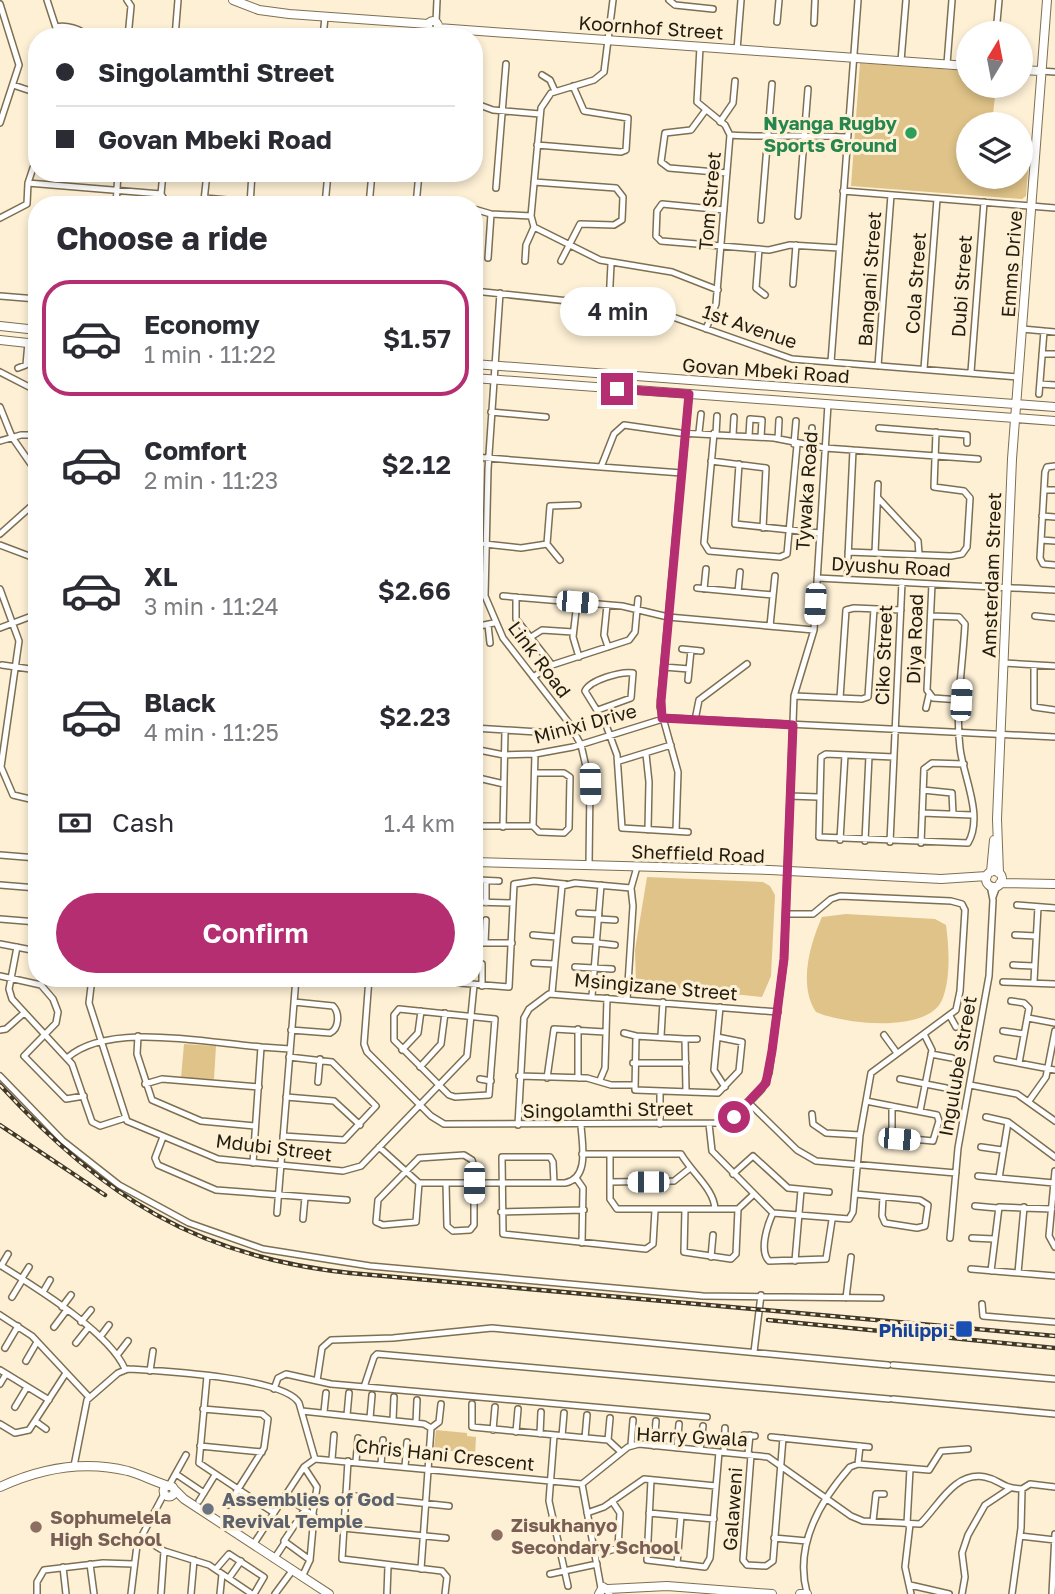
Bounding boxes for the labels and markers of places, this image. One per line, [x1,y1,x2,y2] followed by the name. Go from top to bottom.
[763,111,898,156] place label: Nyanga Rugby Sports Ground
[903,125,919,141] marker: Nyanga Rugby Sports Ground
[878,1318,948,1341] place label: Philippi
[954,1319,974,1339] marker: Philippi
[222,1487,394,1532] place label: Assemblies of God Revival Temple
[200,1501,216,1517] marker: Assemblies of God Revival Temple
[50,1505,171,1550] place label: Sophumelela High School
[511,1513,680,1558] place label: Zisukhanyo Secondary School
[28,1519,44,1535] marker: Sophumelela High School
[489,1527,505,1543] marker: Zisukhanyo Secondary School

